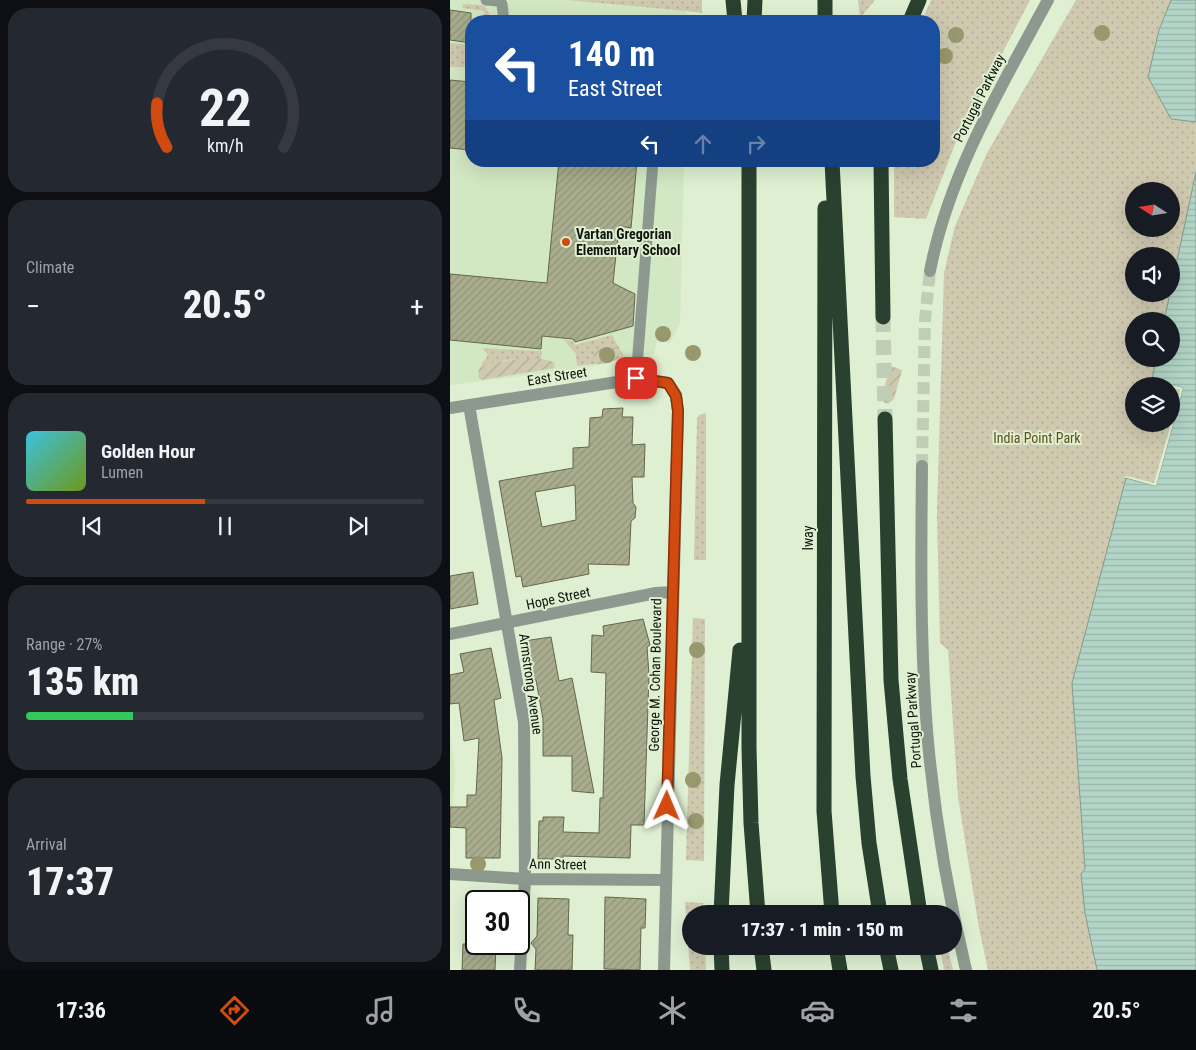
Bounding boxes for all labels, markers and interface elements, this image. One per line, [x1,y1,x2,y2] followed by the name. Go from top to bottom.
[568,34,655,75] text: 140 m
[485,35,550,100] icon: left
[950,51,1008,145] street label: Portugal Parkway
[568,76,663,101] text: East Street
[199,78,251,139] text: 22
[636,130,664,158] icon: left
[689,130,717,158] icon: ahead
[742,130,770,158] icon: right
[207,135,243,156] text: km/h
[1125,182,1180,238] north arrow
[1125,182,1180,432] map controls
[576,226,681,258] place label: Vartan Gregorian Elementary School
[560,236,572,248] marker: Vartan Gregorian Elementary School
[1125,247,1180,302] button: sound
[26,258,74,277] text: Climate
[183,283,267,327] text: 20.5°
[26,290,40,323] text: −
[410,290,424,323] text: +
[1125,312,1180,367] button: search
[615,357,657,399] pin
[526,363,588,389] street label: East Street
[622,364,650,392] icon: arrive
[1125,377,1180,432] button: layers
[993,430,1081,446] park label: India Point Park
[101,440,195,463] text: Golden Hour
[101,463,143,482] text: Lumen
[78,512,106,540] icon: previous
[211,512,239,540] icon: pause
[344,512,372,540] icon: next
[800,525,816,551] street label: Iway
[524,583,592,613] street label: Hope Street
[646,598,664,752] street label: George M. Cohan Boulevard
[516,632,546,736] street label: Armstrong Avenue
[26,635,102,654] text: Range · 27%
[26,660,139,704] text: 135 km
[902,671,924,769] street label: Portugal Parkway
[640,779,692,831] position arrow
[26,835,67,854] text: Arrival
[529,855,587,873] street label: Ann Street
[26,860,114,904] text: 17:37
[465,890,530,955] speed limit sign: 30
[741,918,903,941] text: 17:37 · 1 min · 150 m
[217,993,252,1028] icon: directions
[363,993,398,1028] icon: music
[509,993,544,1028] icon: phone
[655,993,690,1028] icon: climate
[800,993,835,1028] icon: car
[946,993,981,1028] icon: filters
[55,998,106,1023] text: 17:36
[1092,998,1140,1023] text: 20.5°

